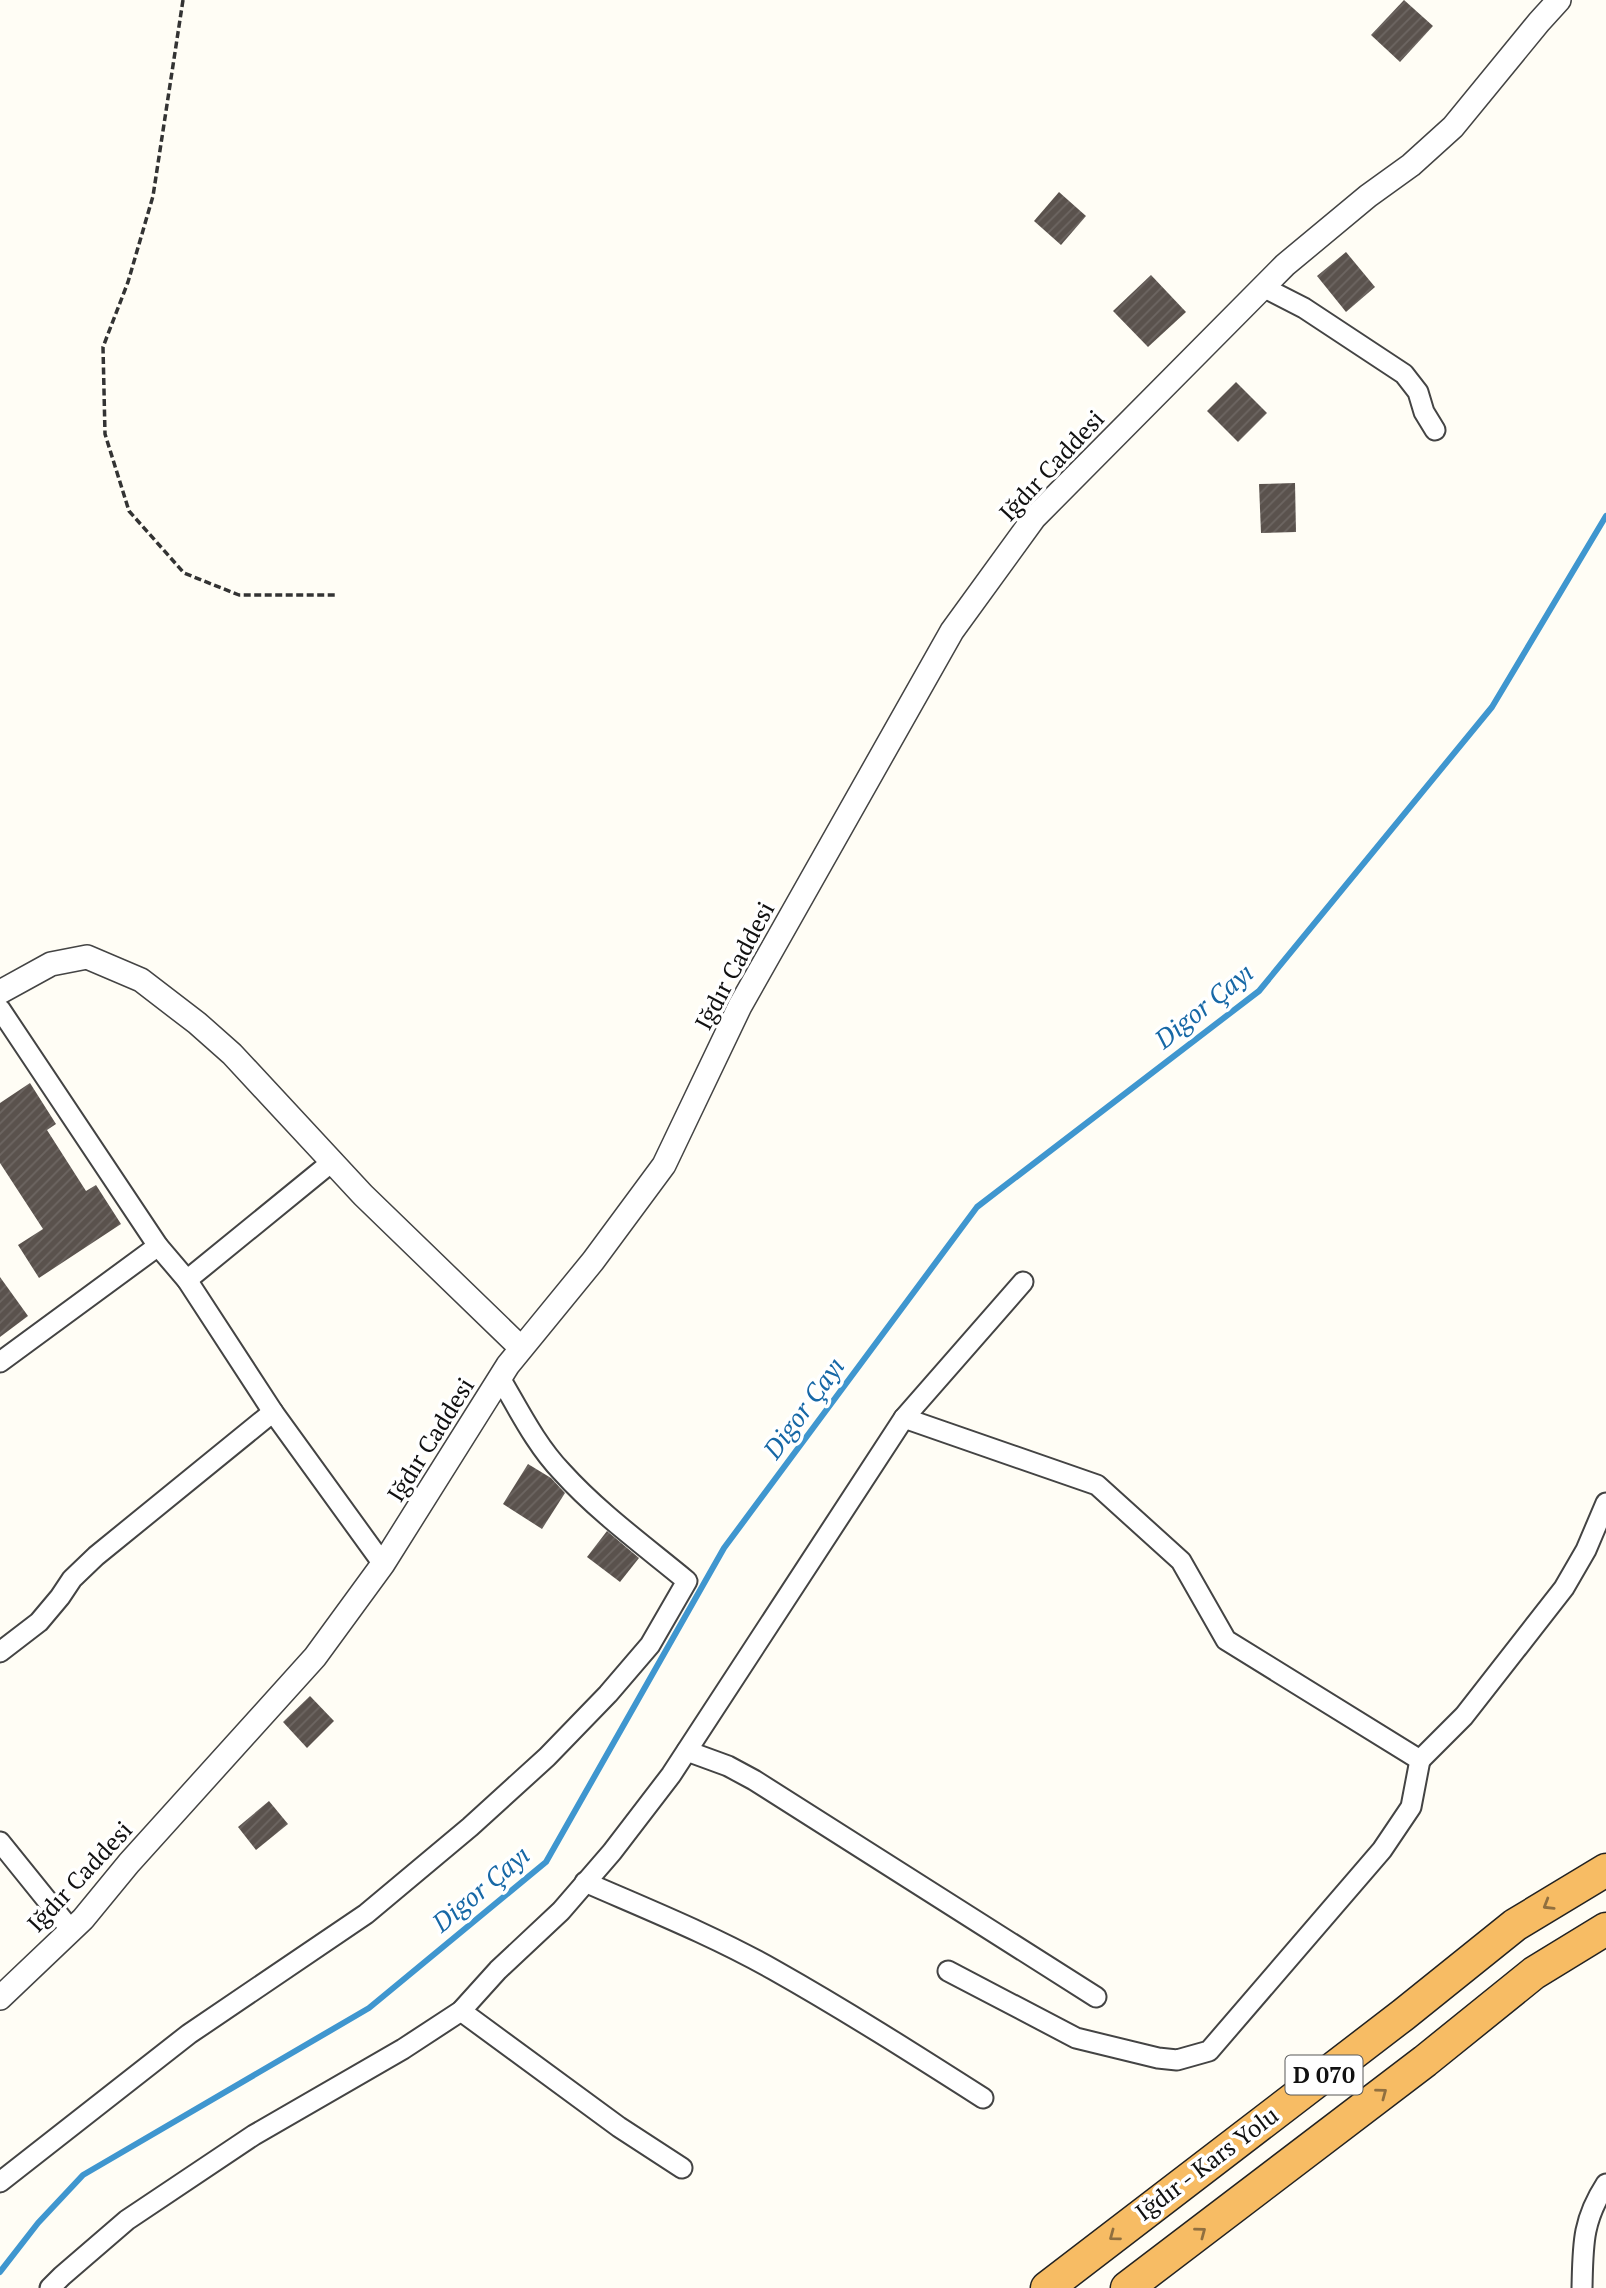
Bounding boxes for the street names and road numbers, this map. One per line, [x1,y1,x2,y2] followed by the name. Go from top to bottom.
[992,403,1111,528] street label: Iğdır Caddesi
[687,896,781,1035] street label: Iğdır Caddesi
[379,1371,481,1508] street label: Iğdır Caddesi
[20,1814,139,1939] street label: Iğdır Caddesi
[1286,2056,1362,2094] road number: D 070
[1128,2099,1285,2228] street label: Iğdır - Kars Yolu

